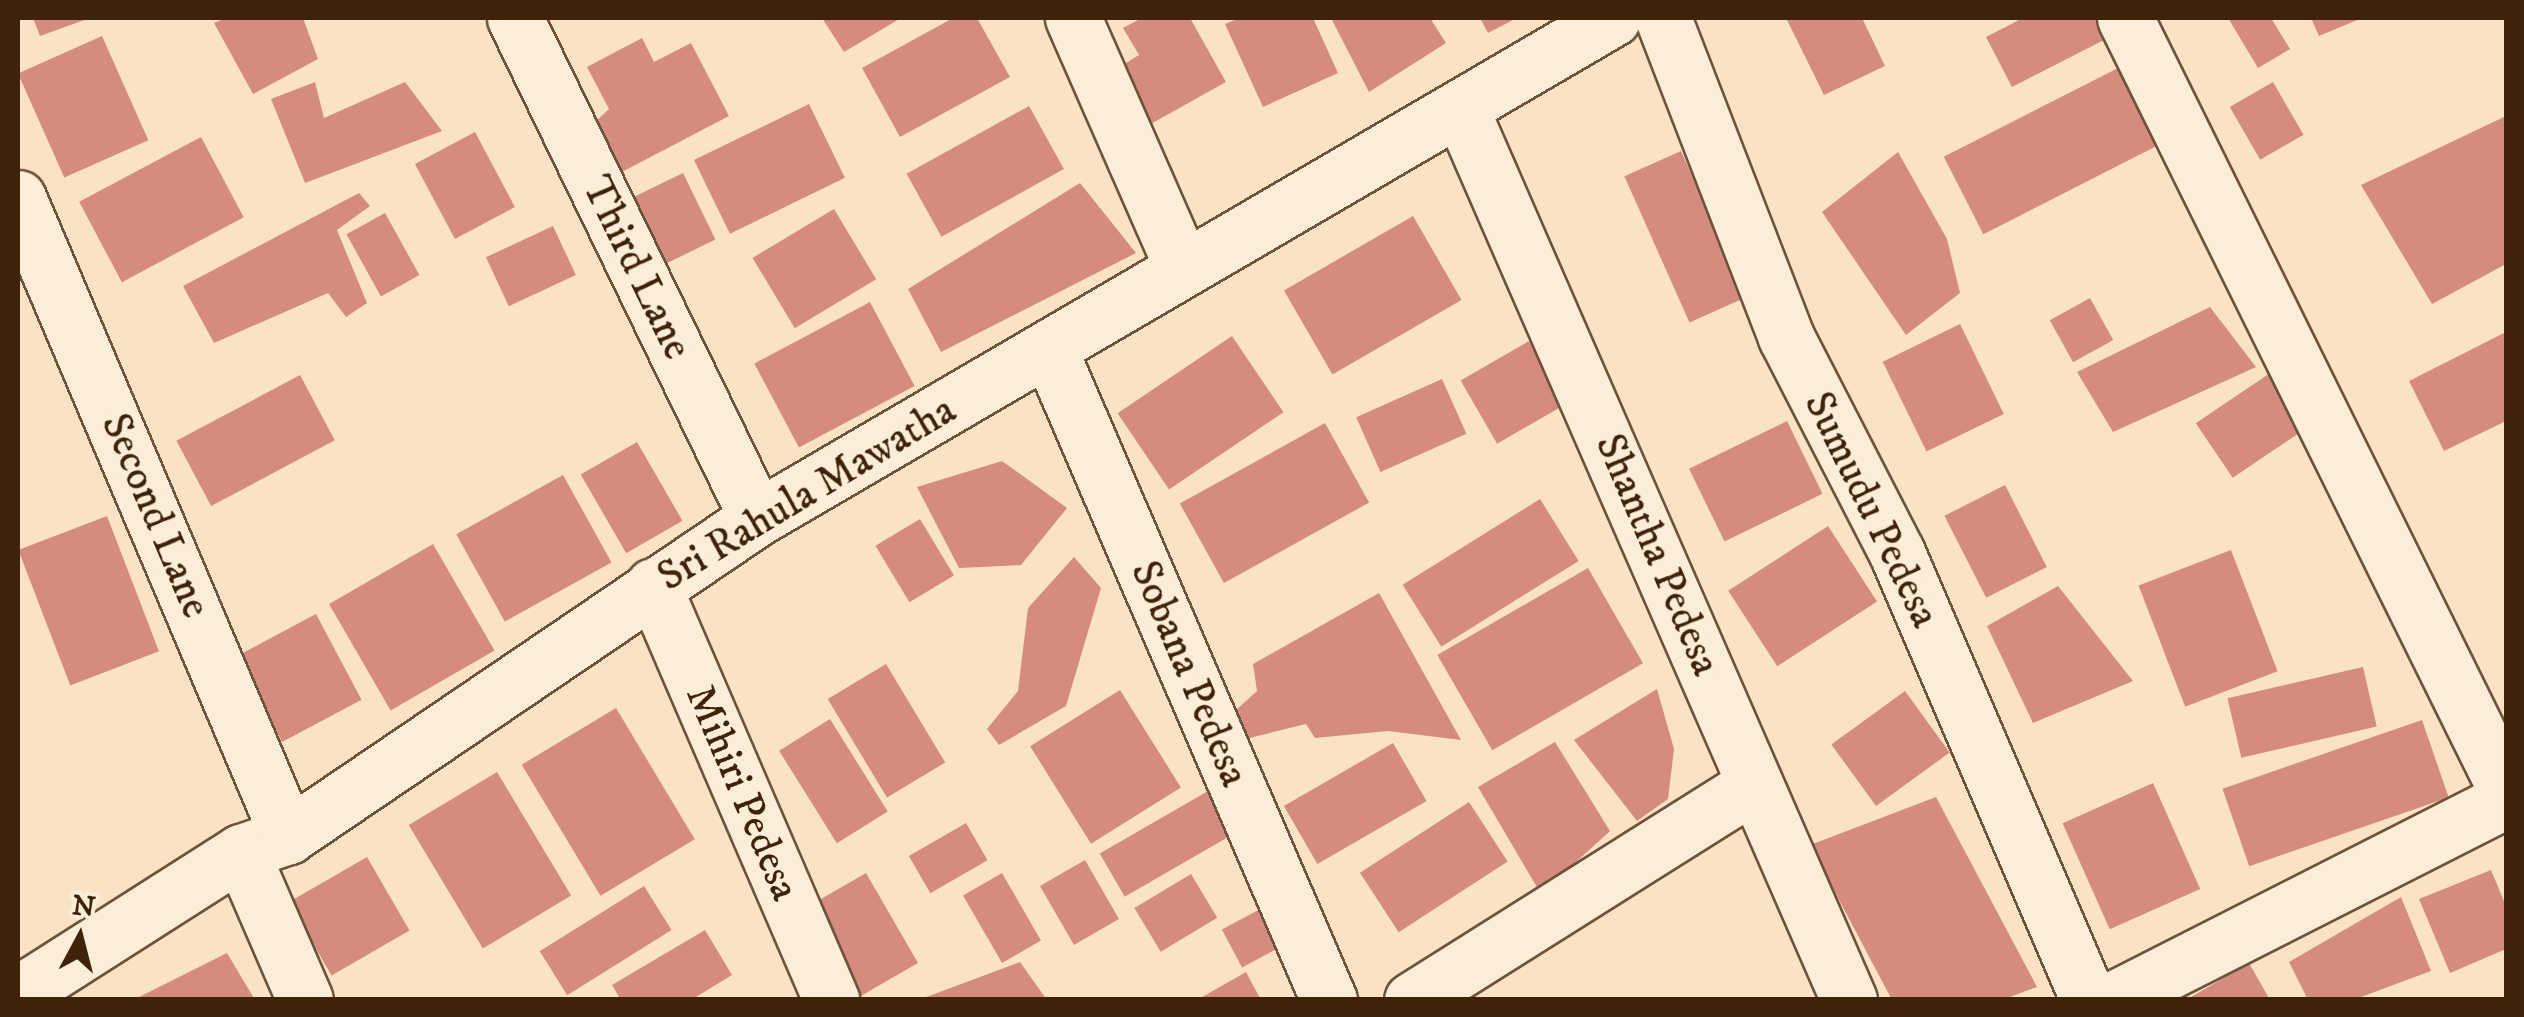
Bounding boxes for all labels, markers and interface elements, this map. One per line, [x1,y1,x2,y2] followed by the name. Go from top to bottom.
[570,168,702,368] street label: Third Lane
[1792,384,1950,636] street label: Sumudu Pedesa
[649,385,965,603] street label: Sri Rahula Mawatha
[89,406,221,626] street label: Second Lane
[1584,427,1730,683] street label: Shantha Pedesa
[1119,554,1259,794] street label: Sobana Pedesa
[674,678,810,908] street label: Mihiri Pedesa
[30,887,130,987] north arrow
[70,888,97,925] text: N

